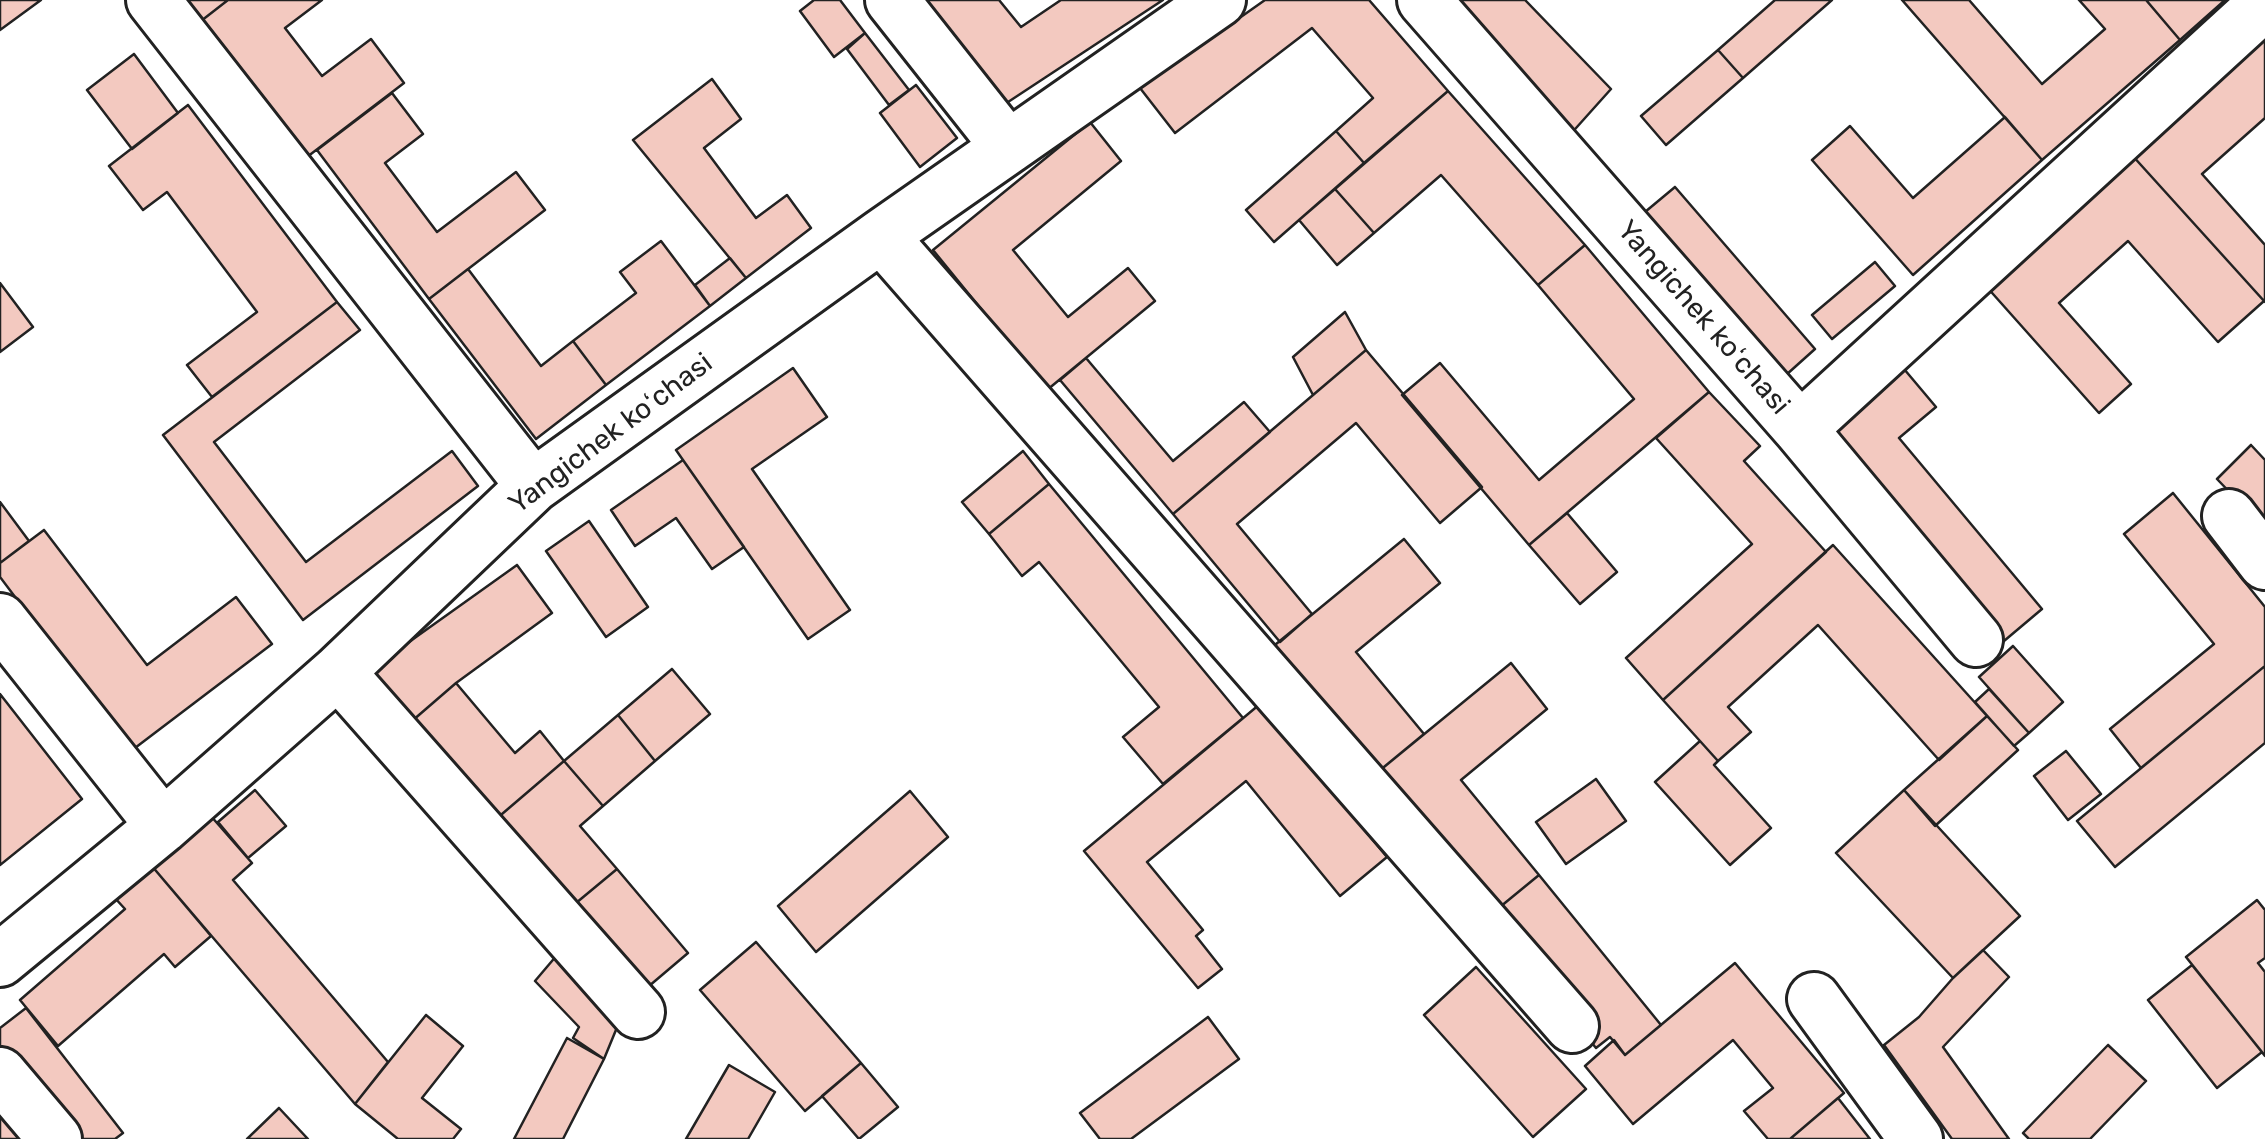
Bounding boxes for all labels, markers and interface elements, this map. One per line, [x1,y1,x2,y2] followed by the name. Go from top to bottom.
[1610,214,1796,422] street label: Yangichek koʻchasi
[503,347,719,521] street label: Yangichek koʻchasi

